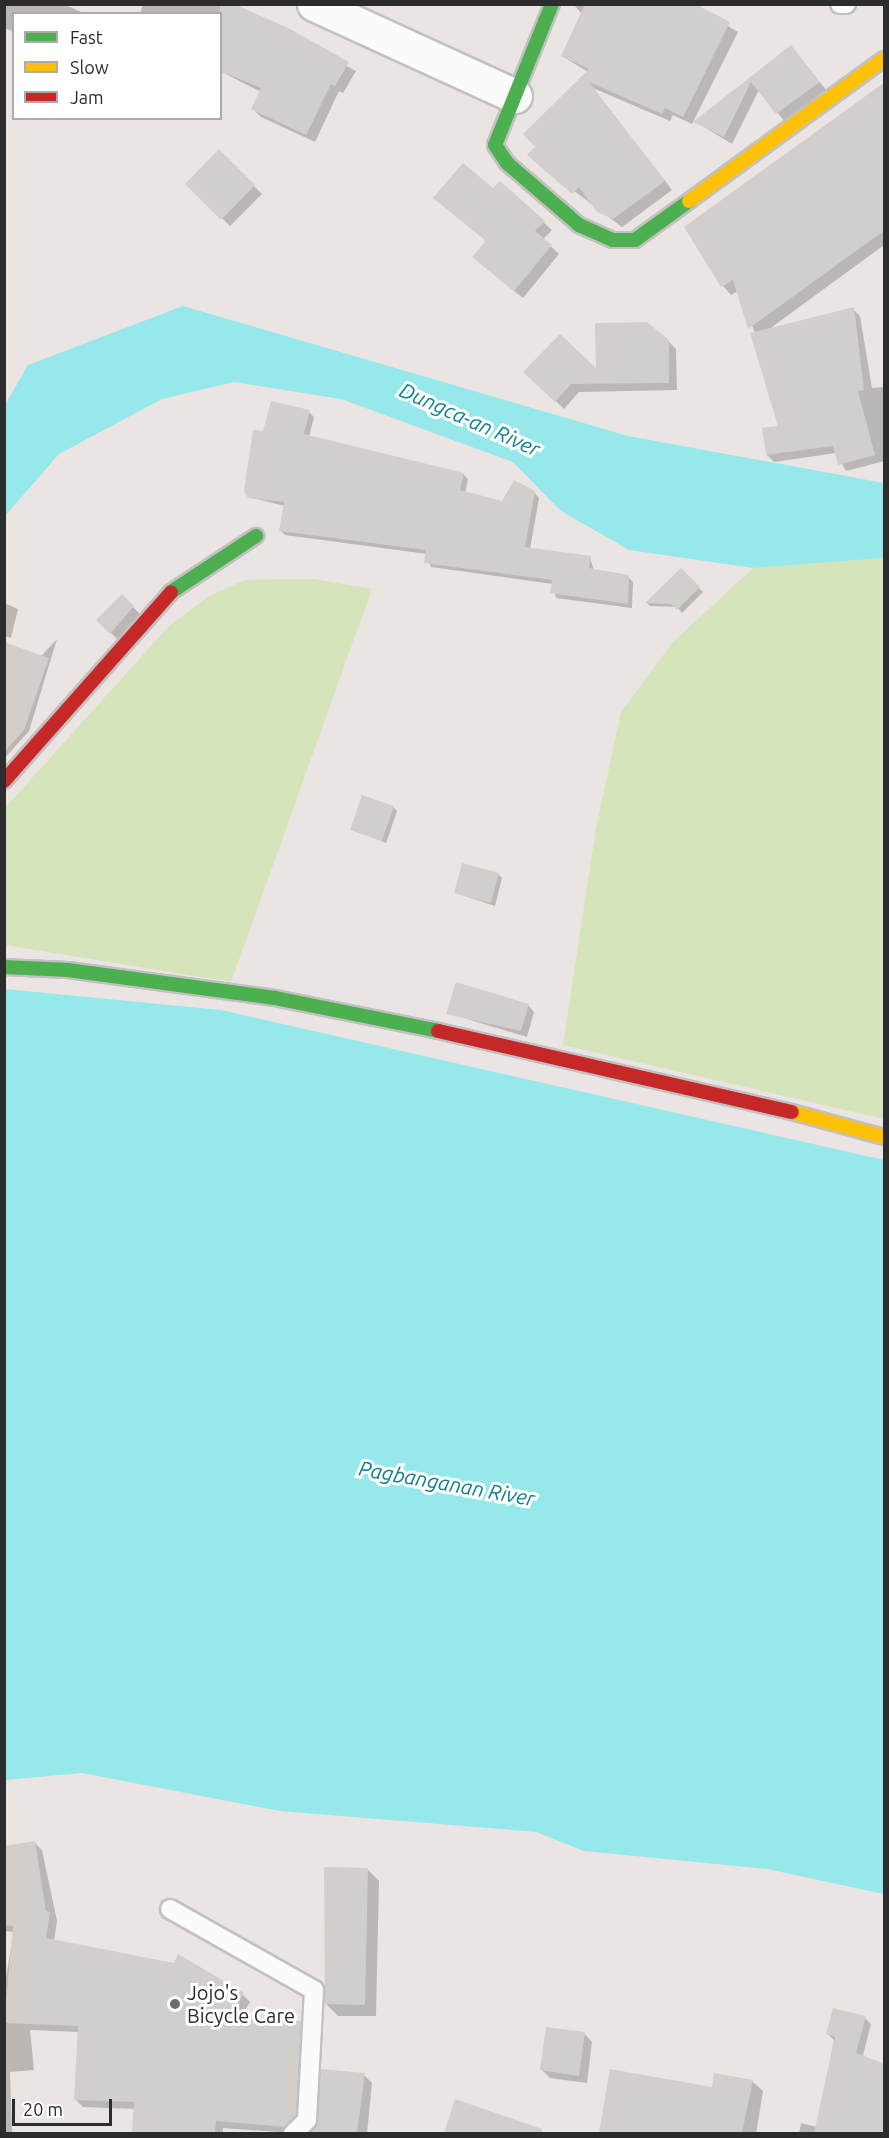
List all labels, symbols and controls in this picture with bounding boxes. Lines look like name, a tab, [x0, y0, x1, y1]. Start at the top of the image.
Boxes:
legend	[12, 12, 222, 120]
text: Fast	[70, 27, 103, 47]
text: Slow	[70, 57, 109, 77]
text: Jam	[70, 87, 104, 107]
water label: Dungca-an River	[396, 377, 544, 461]
water label: Pagbanganan River	[357, 1455, 537, 1511]
place label: Jojo's Bicycle Care	[187, 1980, 295, 2027]
marker: Jojo's Bicycle Care	[168, 1997, 182, 2011]
scale bar	[15, 2087, 116, 2125]
text: 20 m	[23, 2099, 63, 2119]

